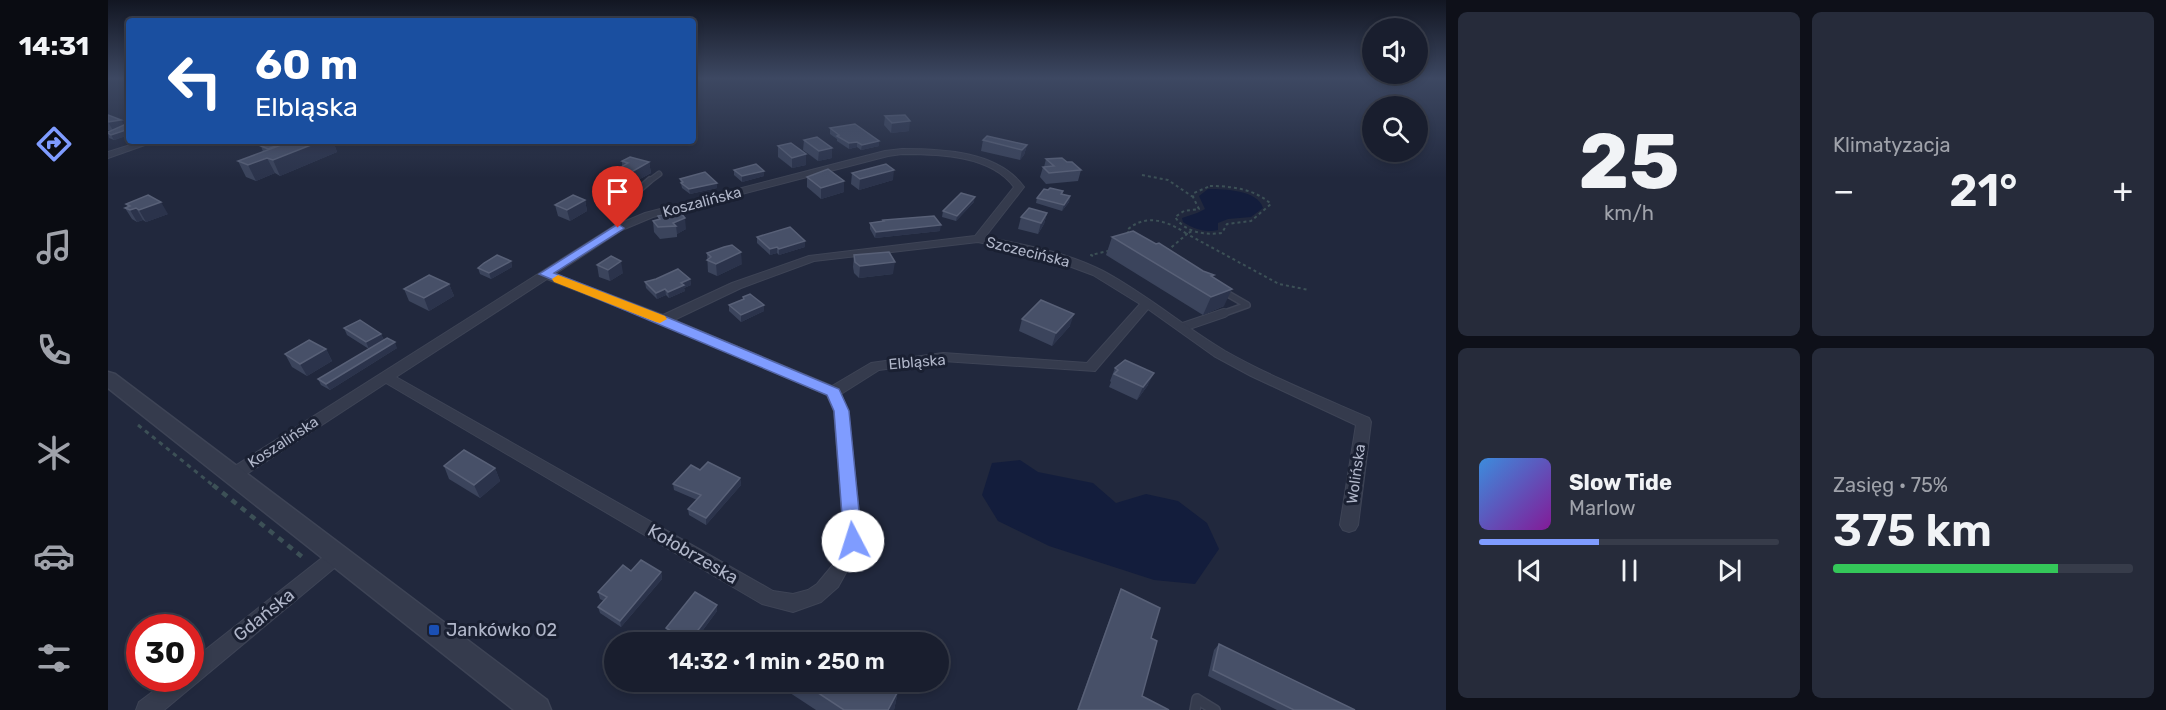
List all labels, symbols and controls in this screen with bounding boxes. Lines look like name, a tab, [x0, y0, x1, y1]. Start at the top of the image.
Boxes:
map controls	[1362, 18, 1428, 162]
button: sound	[1362, 18, 1428, 84]
text: 14:31	[19, 30, 89, 62]
text: 60 m	[255, 40, 358, 90]
icon: left	[156, 42, 234, 120]
text: Elbląska	[255, 91, 358, 123]
button: search	[1362, 96, 1428, 162]
text: 25	[1578, 115, 1680, 208]
icon: directions	[33, 123, 75, 165]
text: Klimatyzacja	[1833, 133, 1951, 157]
text: 21°	[1949, 164, 2018, 217]
pin	[592, 166, 643, 228]
text: −	[1833, 171, 1854, 210]
text: +	[2112, 171, 2133, 210]
icon: arrive	[601, 175, 634, 208]
street label: Koszalińska	[661, 183, 743, 221]
text: km/h	[1604, 201, 1654, 225]
icon: music	[33, 226, 75, 268]
street label: Szczecińska	[984, 233, 1072, 271]
icon: phone	[33, 329, 75, 371]
street label: Elbląska	[888, 351, 946, 373]
street label: Koszalińska	[244, 412, 322, 472]
icon: climate	[33, 432, 75, 474]
street label: Wolińska	[1343, 443, 1369, 505]
text: Slow Tide	[1569, 469, 1672, 496]
text: Zasięg · 75%	[1833, 473, 1948, 497]
text: Marlow	[1569, 496, 1636, 520]
text: 375 km	[1833, 504, 1992, 557]
position arrow	[821, 509, 885, 573]
street label: Kołobrzeska	[644, 519, 742, 589]
icon: car	[33, 535, 75, 577]
icon: previous	[1513, 554, 1546, 587]
icon: pause	[1613, 554, 1646, 587]
icon: next	[1713, 554, 1746, 587]
street label: Gdańska	[229, 584, 299, 646]
speed limit sign: 30	[126, 614, 204, 692]
place label: Jankówko 02	[446, 619, 557, 641]
marker: Jankówko 02	[427, 623, 441, 637]
icon: filters	[33, 637, 75, 679]
text: 14:32 · 1 min · 250 m	[668, 648, 885, 675]

